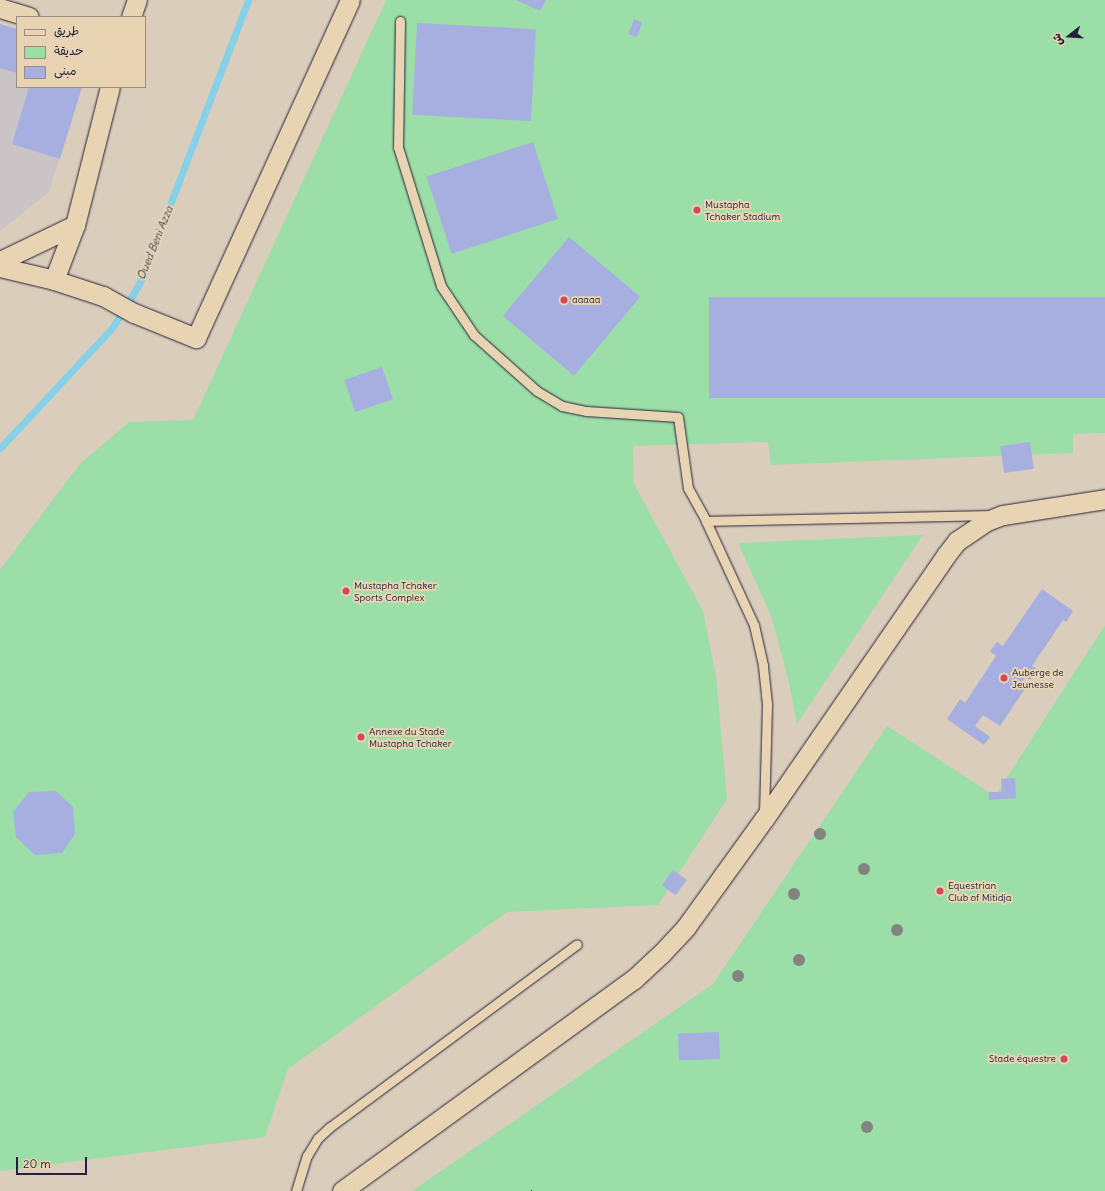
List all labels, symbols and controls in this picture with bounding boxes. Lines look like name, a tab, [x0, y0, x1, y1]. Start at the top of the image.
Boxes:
legend	[16, 16, 146, 88]
north arrow	[1049, 16, 1089, 56]
text: طريق	[54, 23, 79, 38]
text: ش	[1049, 32, 1066, 47]
text: حديقة	[54, 43, 83, 58]
text: مبنى	[54, 63, 77, 78]
place label: Mustapha Tchaker Stadium	[705, 198, 780, 222]
water label: Oued Beni Azza	[134, 204, 176, 282]
marker: Mustapha Tchaker Stadium	[692, 205, 702, 215]
place label: aaaaa	[572, 294, 600, 306]
marker: aaaaa	[559, 295, 569, 305]
place label: Mustapha Tchaker Sports Complex	[354, 579, 437, 602]
marker: Mustapha Tchaker Sports Complex	[341, 586, 351, 596]
place label: Auberge de Jeunesse	[1012, 666, 1064, 690]
marker: Auberge de Jeunesse	[999, 673, 1009, 683]
place label: Annexe du Stade Mustapha Tchaker	[369, 725, 452, 748]
marker: Annexe du Stade Mustapha Tchaker	[356, 732, 366, 742]
place label: Equestrian Club of Mitidja	[948, 879, 1012, 902]
marker: Equestrian Club of Mitidja	[935, 886, 945, 896]
place label: Stade équestre	[989, 1053, 1056, 1065]
marker: Stade équestre	[1059, 1054, 1069, 1064]
scale bar	[18, 1149, 89, 1175]
text: 20 m	[23, 1156, 51, 1171]

